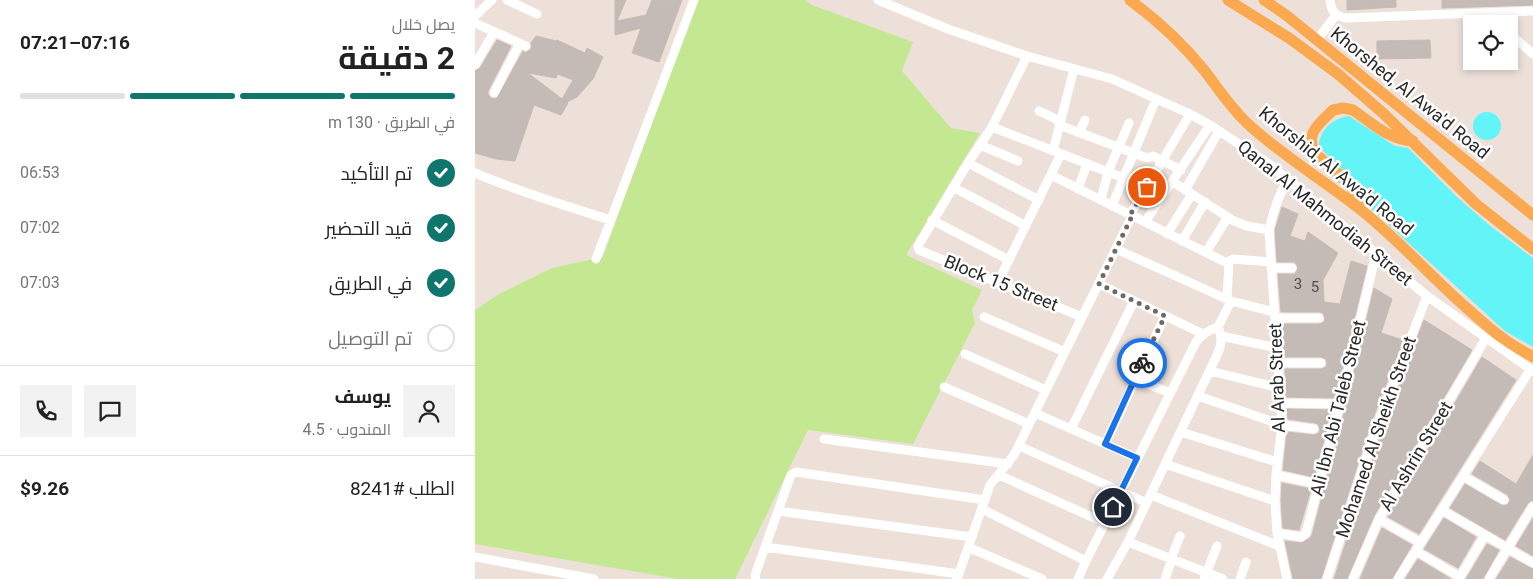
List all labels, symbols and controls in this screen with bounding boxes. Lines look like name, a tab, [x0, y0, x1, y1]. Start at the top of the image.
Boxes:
text: يصل خلال	[392, 15, 455, 34]
map controls	[1463, 15, 1518, 70]
button: locate	[1463, 15, 1518, 70]
street label: Khorshed, Al Awa'd Road	[1327, 22, 1494, 163]
text: 07:16–07:21	[20, 31, 130, 54]
text: 2 دقيقة	[338, 39, 455, 77]
street label: Khorshid, Al Awa'd Road	[1255, 102, 1418, 239]
text: في الطريق · 130 m	[328, 113, 455, 132]
street label: Qanal Al Mahmodiah Street	[1234, 136, 1417, 290]
icon: check	[427, 159, 455, 187]
text: تم التأكيد	[341, 162, 412, 185]
text: 06:53	[20, 163, 60, 182]
pin	[1126, 166, 1168, 208]
icon: bag	[1133, 173, 1161, 201]
icon: check	[427, 214, 455, 242]
text: قيد التحضير	[325, 217, 412, 240]
text: 07:02	[20, 218, 60, 237]
street label: Block 15 Street	[941, 250, 1061, 315]
icon: check	[427, 269, 455, 297]
text: في الطريق	[329, 272, 412, 295]
text: 07:03	[20, 273, 60, 292]
house number: 3	[1294, 275, 1302, 293]
house number: 5	[1311, 278, 1319, 296]
street label: Ali Ibn Abi Taleb Street	[1306, 318, 1370, 498]
street label: Al Arab Street	[1264, 323, 1289, 433]
text: تم التوصيل	[328, 327, 412, 350]
street label: Mohamed Al Sheikh Street	[1331, 333, 1420, 540]
courier	[1117, 338, 1167, 388]
icon: bike	[1128, 349, 1156, 377]
button: phone	[20, 385, 72, 437]
button: chat	[84, 385, 136, 437]
text: يوسف	[335, 385, 391, 408]
button: person	[403, 385, 455, 437]
street label: Al Ashrin Street	[1375, 397, 1457, 514]
text: المندوب · 4.5	[303, 420, 391, 439]
text: $9.26	[20, 477, 69, 500]
text: الطلب #8241	[350, 477, 455, 500]
pin	[1092, 486, 1134, 528]
icon: home	[1099, 493, 1127, 521]

